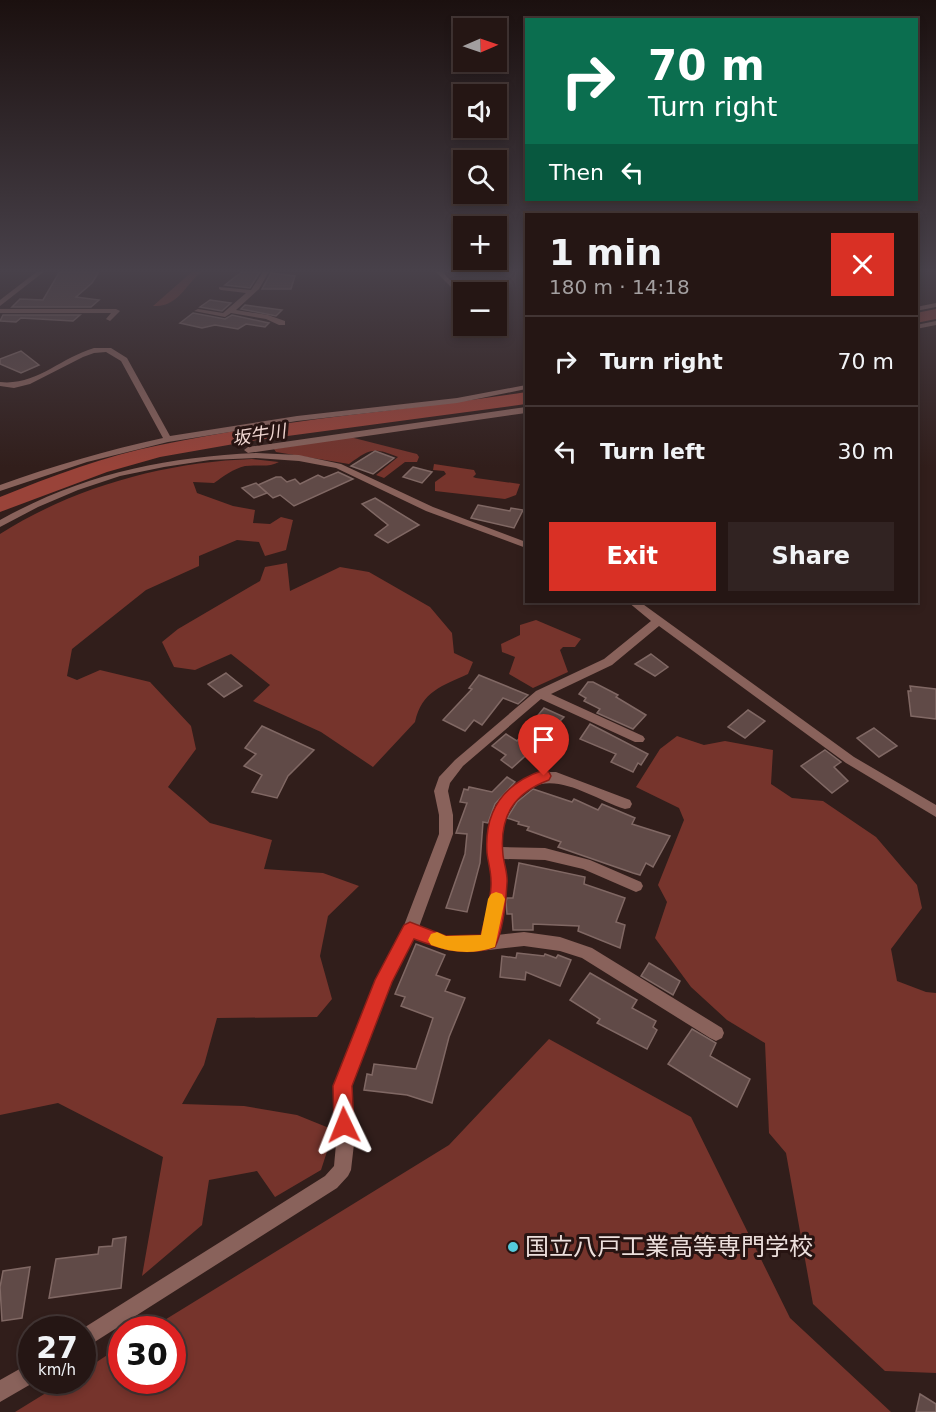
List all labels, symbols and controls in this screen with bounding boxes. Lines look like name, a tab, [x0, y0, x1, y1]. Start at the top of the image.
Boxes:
north arrow	[453, 18, 507, 72]
map controls	[453, 18, 507, 336]
text: 70 m	[648, 41, 765, 90]
icon: right	[549, 42, 627, 120]
button: sound	[453, 84, 507, 138]
text: Turn right	[648, 91, 777, 122]
button: search	[453, 150, 507, 204]
icon: left	[616, 156, 649, 189]
text: Then	[549, 160, 604, 185]
button: +	[453, 216, 507, 270]
text: 1 min	[549, 232, 662, 273]
button: close	[831, 233, 894, 296]
text: 180 m · 14:18	[549, 275, 690, 299]
button: −	[453, 282, 507, 336]
icon: right	[549, 345, 582, 378]
text: Turn right	[600, 349, 723, 374]
text: 70 m	[838, 349, 894, 374]
water label: 坂牛川	[231, 420, 289, 449]
icon: left	[549, 435, 582, 468]
text: Turn left	[600, 439, 705, 464]
text: 30 m	[838, 439, 894, 464]
button: Exit	[549, 522, 716, 591]
button: Share	[728, 522, 894, 591]
pin	[518, 714, 569, 776]
icon: arrive	[527, 723, 560, 756]
position arrow	[312, 1093, 376, 1157]
place label: 国立八戸工業高等専門学校	[525, 1233, 813, 1261]
marker: 国立八戸工業高等専門学校	[506, 1240, 520, 1254]
speed limit sign: 30	[108, 1316, 186, 1394]
text: 27	[36, 1330, 78, 1365]
text: km/h	[38, 1361, 76, 1379]

